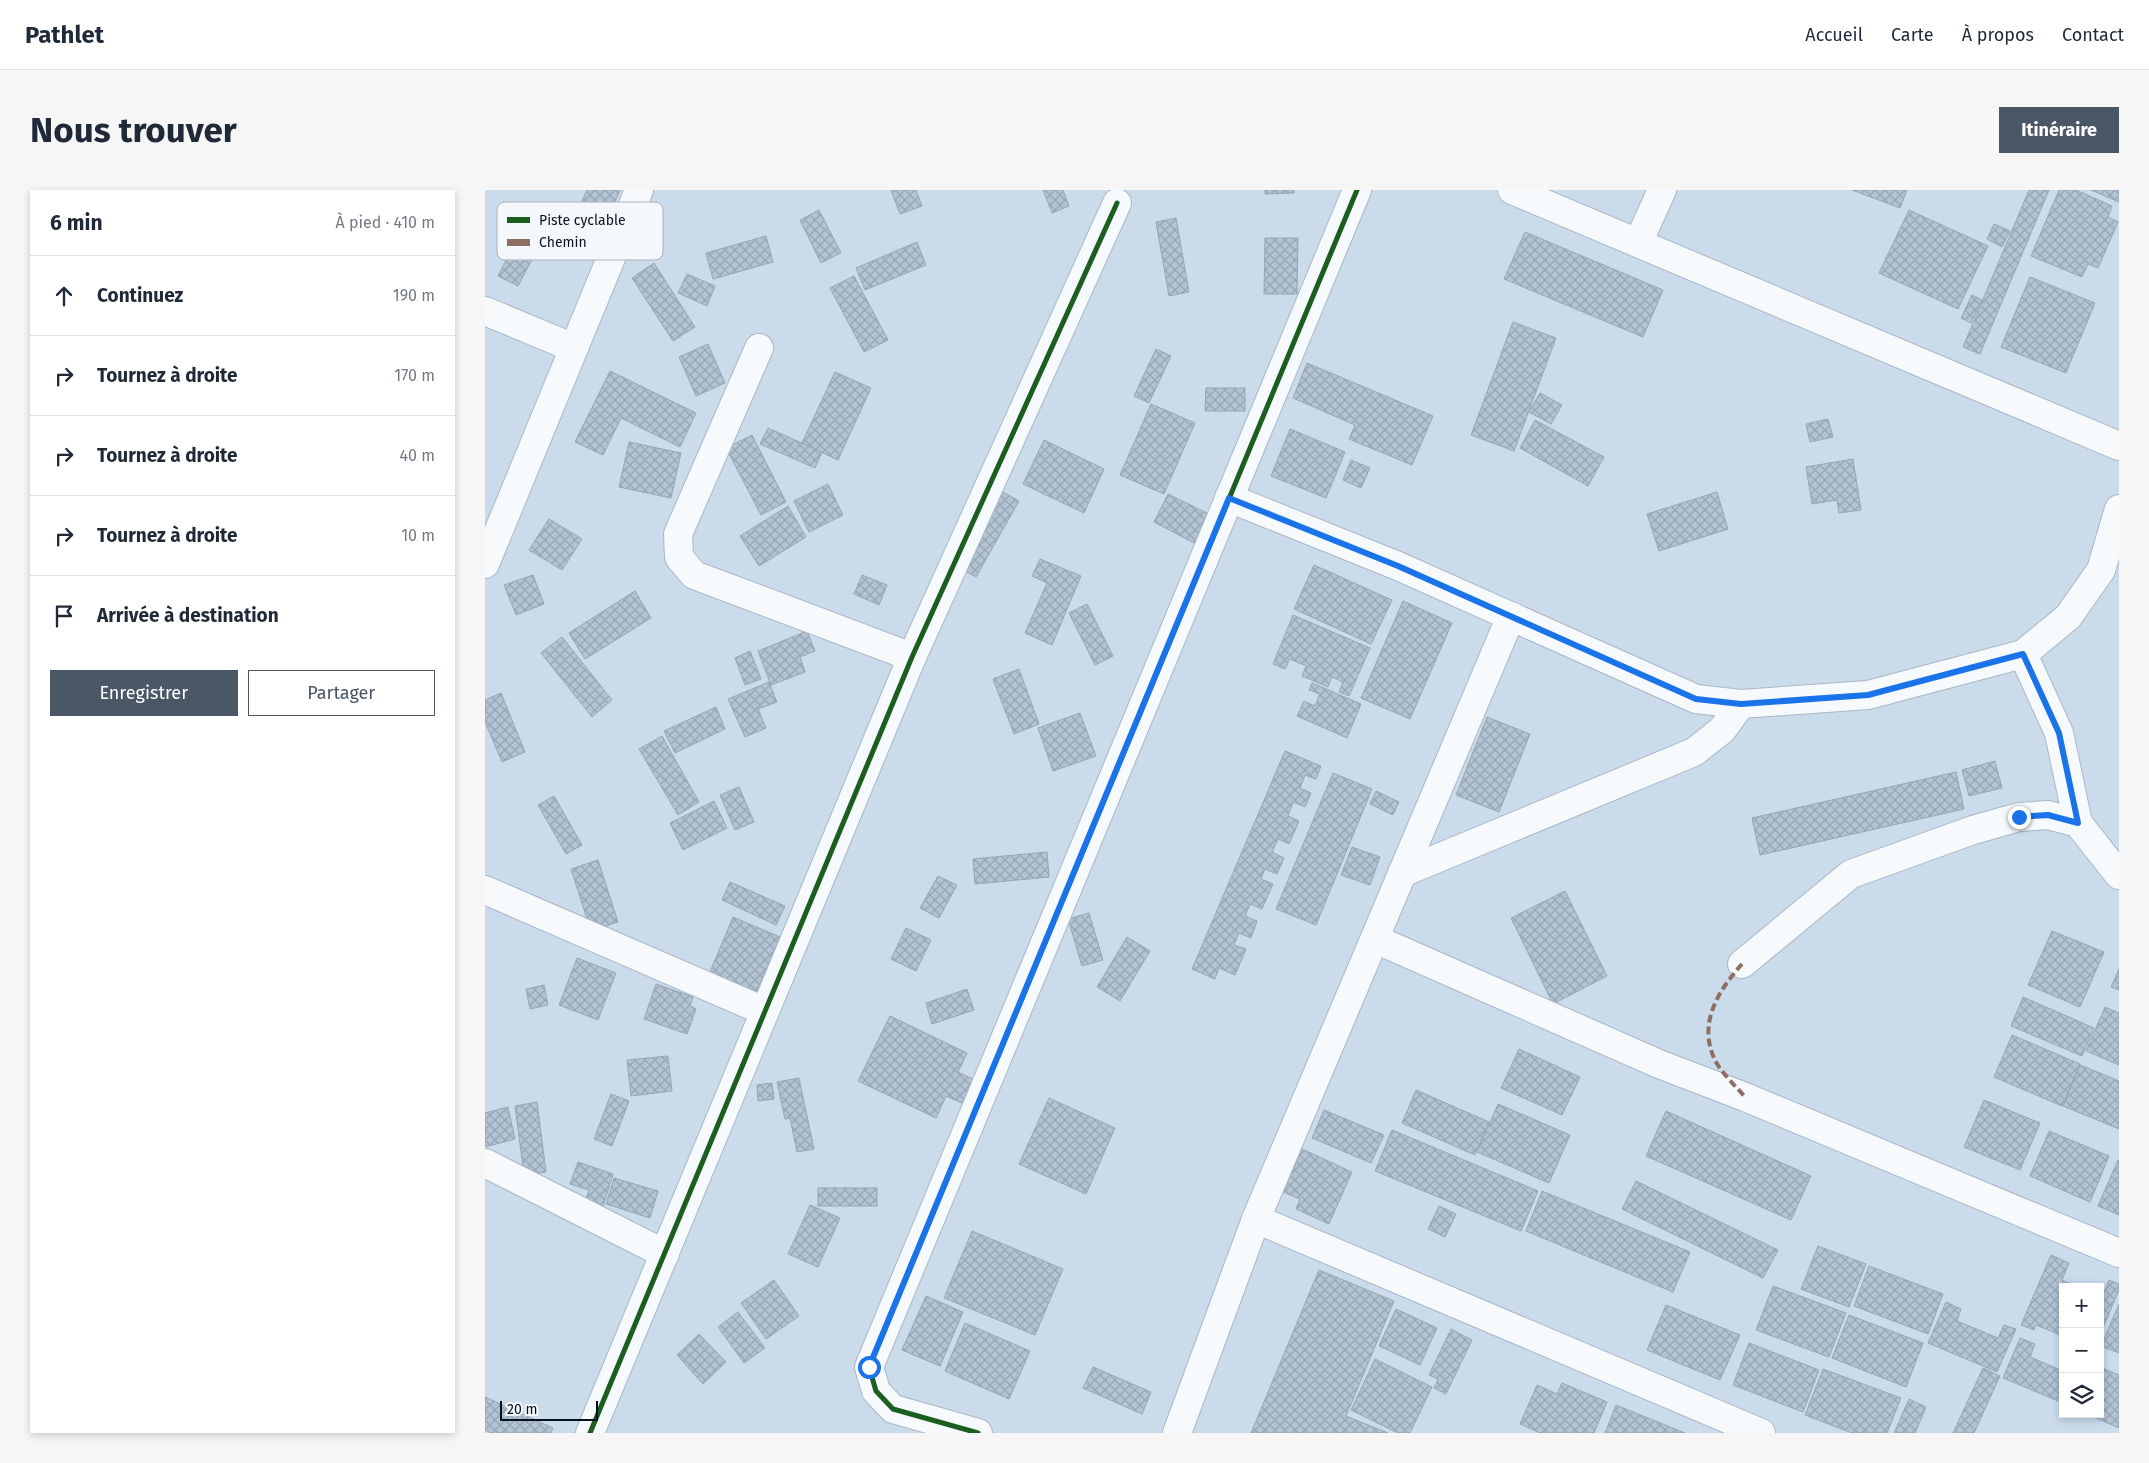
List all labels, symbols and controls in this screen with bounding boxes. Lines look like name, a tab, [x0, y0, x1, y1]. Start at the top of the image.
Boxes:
text: Pathlet	[25, 21, 104, 49]
text: Accueil	[1805, 24, 1863, 46]
text: Carte	[1891, 24, 1934, 46]
text: À propos	[1962, 24, 2034, 46]
text: Contact	[2062, 24, 2124, 46]
button: Itinéraire	[1999, 107, 2119, 153]
text: Nous trouver	[30, 109, 237, 151]
legend	[497, 202, 663, 260]
text: 6 min	[50, 210, 103, 236]
text: Piste cyclable	[539, 212, 626, 229]
text: À pied · 410 m	[336, 213, 435, 232]
text: Chemin	[539, 234, 587, 251]
icon: ahead	[50, 282, 78, 310]
text: Continuez	[97, 284, 183, 307]
text: 190 m	[393, 286, 435, 305]
icon: right	[50, 362, 78, 390]
text: Tournez à droite	[97, 364, 238, 387]
text: 170 m	[394, 366, 435, 385]
icon: right	[50, 442, 78, 470]
text: Tournez à droite	[97, 444, 238, 467]
text: 40 m	[400, 446, 435, 465]
icon: right	[50, 522, 78, 550]
text: Tournez à droite	[97, 524, 238, 547]
text: 10 m	[401, 526, 435, 545]
icon: arrive	[50, 602, 78, 630]
text: Arrivée à destination	[97, 604, 279, 627]
button: Enregistrer	[50, 670, 238, 716]
button: Partager	[248, 670, 435, 716]
route end	[2008, 806, 2031, 829]
map controls	[2059, 1283, 2104, 1418]
button: +	[2059, 1283, 2104, 1328]
button: −	[2059, 1328, 2104, 1373]
route start	[858, 1356, 881, 1379]
button: layers	[2059, 1373, 2104, 1418]
scale bar	[500, 1398, 597, 1421]
text: 20 m	[507, 1401, 537, 1418]

